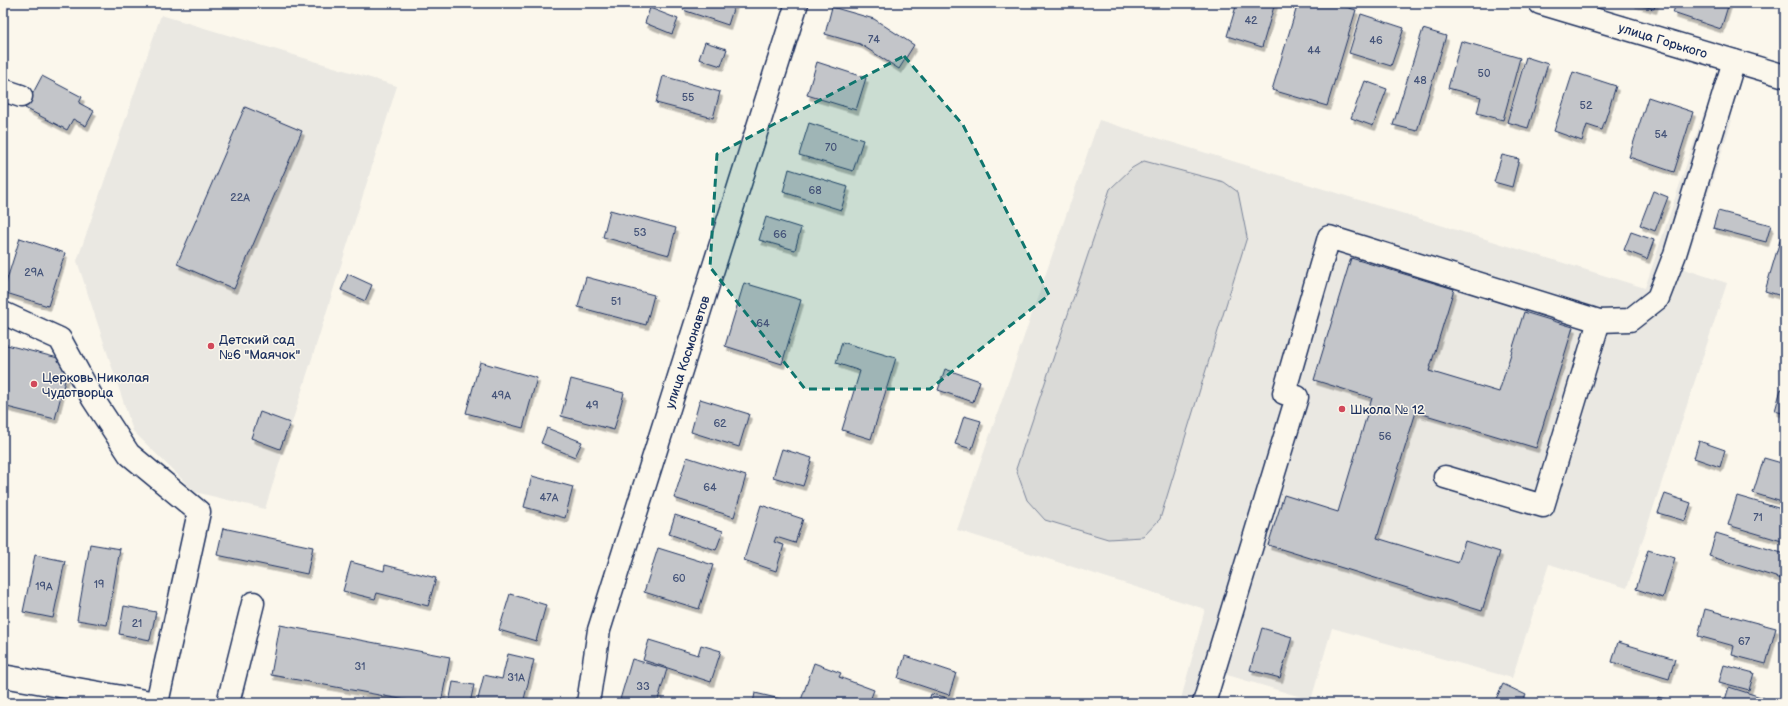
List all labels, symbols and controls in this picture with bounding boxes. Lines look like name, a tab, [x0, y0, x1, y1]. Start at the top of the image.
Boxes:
house number: 42	[1244, 14, 1258, 27]
street label: улица Горького	[1616, 20, 1709, 62]
house number: 74	[868, 33, 880, 46]
house number: 46	[1369, 34, 1383, 47]
house number: 44	[1307, 44, 1321, 57]
house number: 50	[1478, 67, 1491, 80]
house number: 48	[1413, 74, 1427, 87]
house number: 55	[682, 91, 694, 104]
house number: 52	[1580, 99, 1593, 112]
house number: 54	[1654, 128, 1668, 141]
house number: 70	[825, 141, 837, 154]
house number: 68	[808, 184, 822, 197]
house number: 22А	[230, 191, 250, 204]
house number: 53	[633, 226, 647, 239]
house number: 66	[773, 228, 787, 241]
house number: 29А	[24, 266, 44, 279]
street label: улица Космонавтов	[662, 294, 714, 411]
house number: 51	[611, 295, 621, 308]
house number: 64	[756, 317, 770, 330]
place label: Детский сад №6 "Маячок"	[219, 332, 300, 363]
marker: Детский сад №6 "Маячок"	[206, 341, 216, 351]
place label: Церковь Николая Чудотворца	[42, 370, 149, 401]
marker: Церковь Николая Чудотворца	[29, 379, 39, 389]
house number: 49А	[491, 389, 511, 402]
house number: 49	[585, 399, 599, 412]
place label: Школа № 12	[1350, 402, 1425, 418]
marker: Школа № 12	[1337, 404, 1347, 414]
house number: 62	[713, 417, 727, 430]
house number: 56	[1378, 430, 1392, 443]
house number: 64	[703, 481, 717, 494]
house number: 47А	[540, 491, 559, 504]
house number: 71	[1753, 511, 1763, 524]
house number: 60	[672, 572, 686, 585]
house number: 19	[94, 578, 104, 591]
house number: 19А	[35, 580, 53, 593]
house number: 21	[132, 617, 142, 630]
house number: 67	[1738, 635, 1751, 648]
house number: 31	[354, 660, 366, 673]
house number: 31А	[507, 671, 525, 684]
house number: 33	[636, 680, 650, 693]

